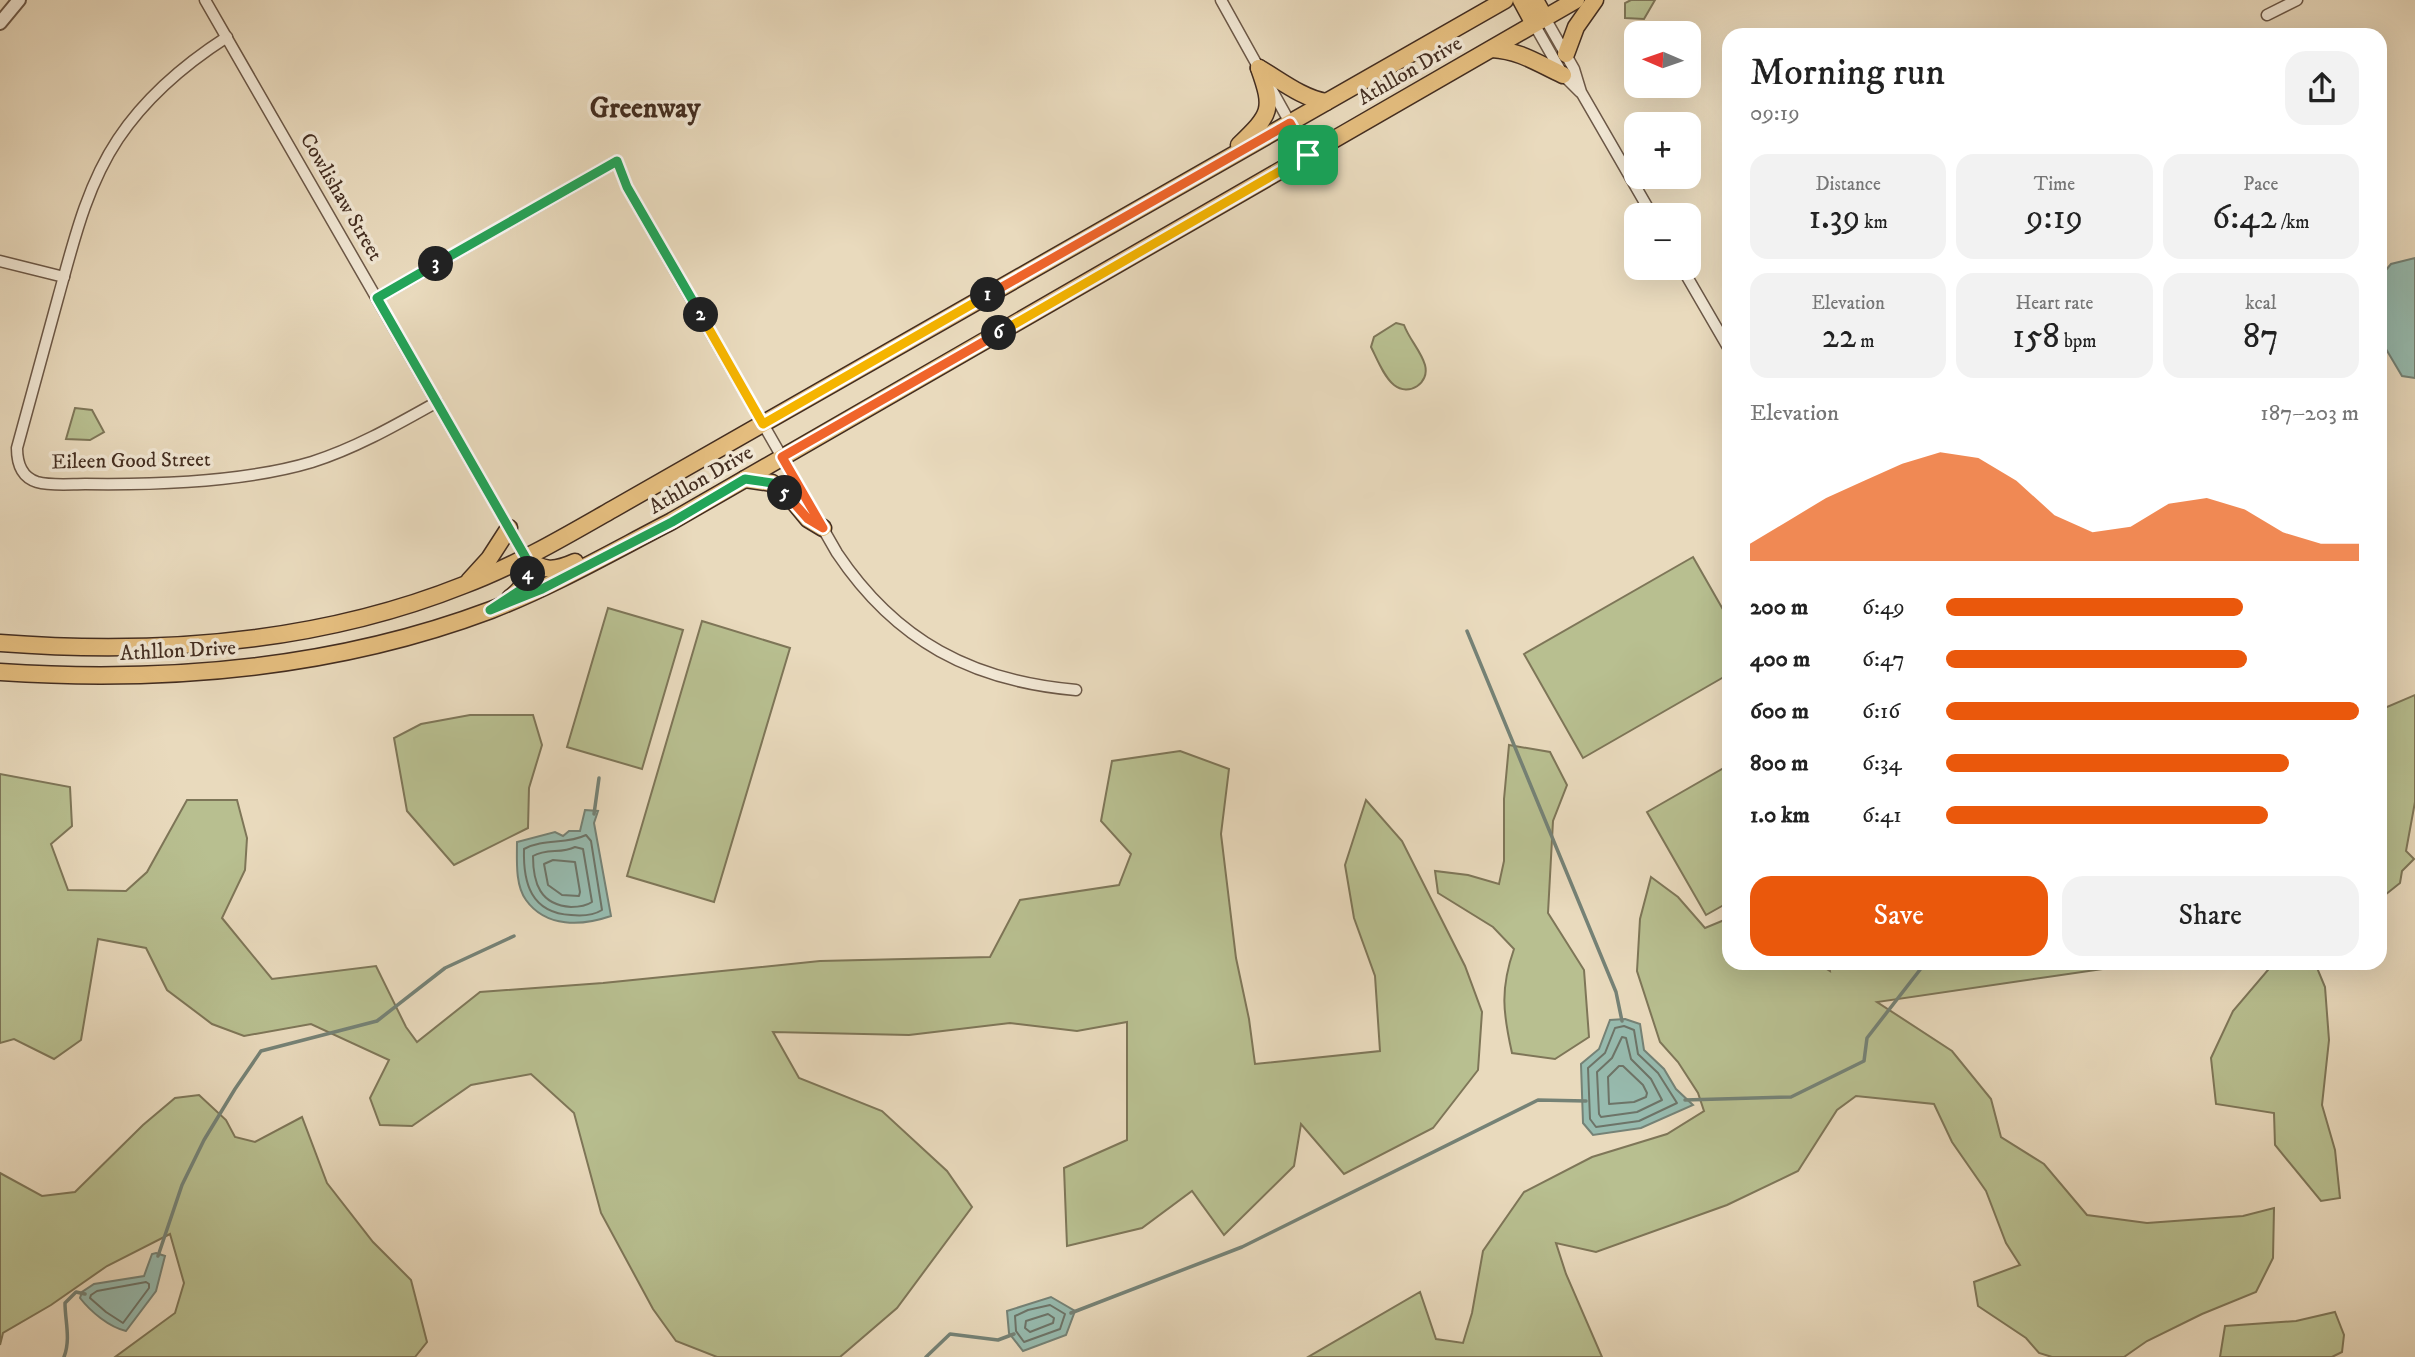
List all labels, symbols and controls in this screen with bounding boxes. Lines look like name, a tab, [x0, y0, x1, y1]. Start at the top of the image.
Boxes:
north arrow	[1624, 21, 1701, 98]
map controls	[1624, 21, 1701, 280]
street label: Athllon Drive	[1353, 31, 1467, 111]
text: Morning run	[1750, 49, 1945, 97]
button: share	[2285, 51, 2359, 125]
district label: Greenway	[590, 91, 701, 126]
text: 09:19	[1750, 99, 1800, 128]
button: +	[1624, 112, 1701, 189]
pin	[1278, 125, 1338, 185]
street label: Cowlishaw Street	[294, 128, 388, 266]
icon: arrive	[1289, 136, 1327, 174]
text: Distance	[1815, 173, 1881, 196]
text: Time	[2034, 173, 2075, 196]
text: Pace	[2243, 173, 2278, 196]
text: 1.39	[1808, 196, 1860, 240]
text: 9:19	[2026, 196, 2083, 240]
text: 6:42	[2212, 196, 2277, 240]
button: −	[1624, 203, 1701, 280]
text: km	[1860, 211, 1888, 234]
text: /km	[2277, 211, 2310, 234]
pin: 3	[418, 246, 453, 282]
text: 3	[432, 252, 439, 275]
pin: 1	[970, 278, 1006, 312]
text: 1	[984, 283, 991, 306]
text: Elevation	[1811, 292, 1885, 315]
text: Heart rate	[2016, 292, 2093, 315]
text: kcal	[2245, 292, 2276, 315]
pin: 2	[684, 298, 718, 332]
text: 2	[696, 303, 705, 326]
text: 22	[1822, 315, 1856, 359]
text: 158	[2012, 315, 2060, 359]
text: 87	[2243, 315, 2279, 359]
pin: 6	[982, 316, 1016, 350]
text: 6	[994, 321, 1003, 344]
text: m	[1856, 330, 1875, 353]
text: bpm	[2060, 330, 2097, 353]
text: Elevation	[1750, 399, 1839, 428]
text: 187–203 m	[2260, 399, 2359, 428]
street label: Athllon Drive	[644, 440, 758, 520]
street label: Eileen Good Street	[51, 447, 211, 475]
pin: 5	[768, 476, 802, 510]
text: 5	[780, 481, 789, 504]
pin: 4	[510, 556, 546, 592]
text: 4	[522, 562, 533, 585]
text: 200 m	[1750, 593, 1808, 622]
text: 6:49	[1862, 593, 1905, 622]
street label: Athllon Drive	[119, 635, 237, 667]
text: 400 m	[1750, 645, 1810, 674]
text: 6:47	[1862, 645, 1905, 674]
text: 600 m	[1750, 697, 1809, 726]
text: 6:16	[1862, 697, 1900, 726]
text: 800 m	[1750, 749, 1808, 778]
text: 6:34	[1862, 749, 1902, 778]
text: 1.0 km	[1750, 801, 1810, 830]
text: 6:41	[1862, 801, 1902, 830]
button: Save	[1750, 876, 2048, 956]
button: Share	[2062, 876, 2359, 956]

